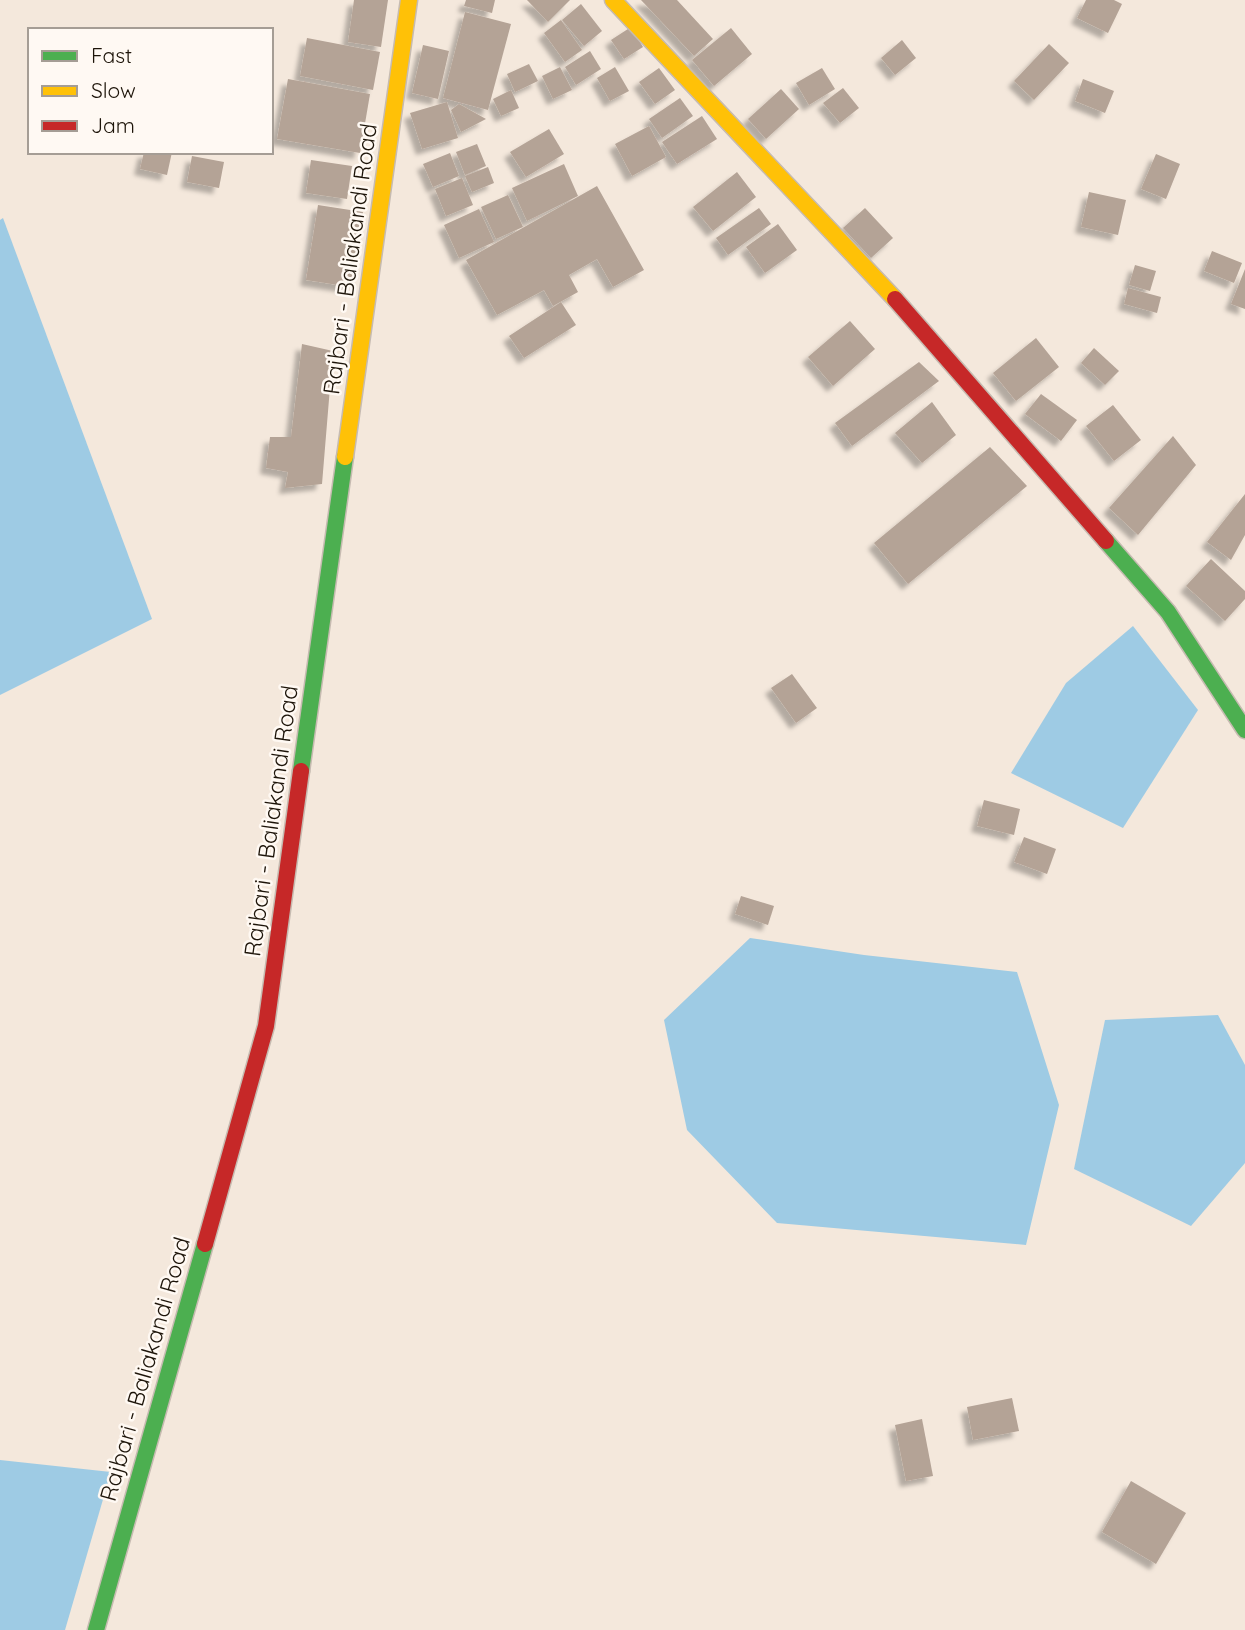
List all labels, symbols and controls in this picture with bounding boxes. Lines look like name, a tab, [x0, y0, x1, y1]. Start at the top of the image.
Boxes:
legend	[28, 28, 273, 154]
text: Fast	[91, 42, 132, 68]
text: Slow	[91, 77, 136, 103]
text: Jam	[91, 112, 135, 138]
street label: Rajbari - Baliakandi Road	[316, 121, 383, 396]
street label: Rajbari - Baliakandi Road	[237, 683, 304, 958]
street label: Rajbari - Baliakandi Road	[93, 1233, 196, 1504]

